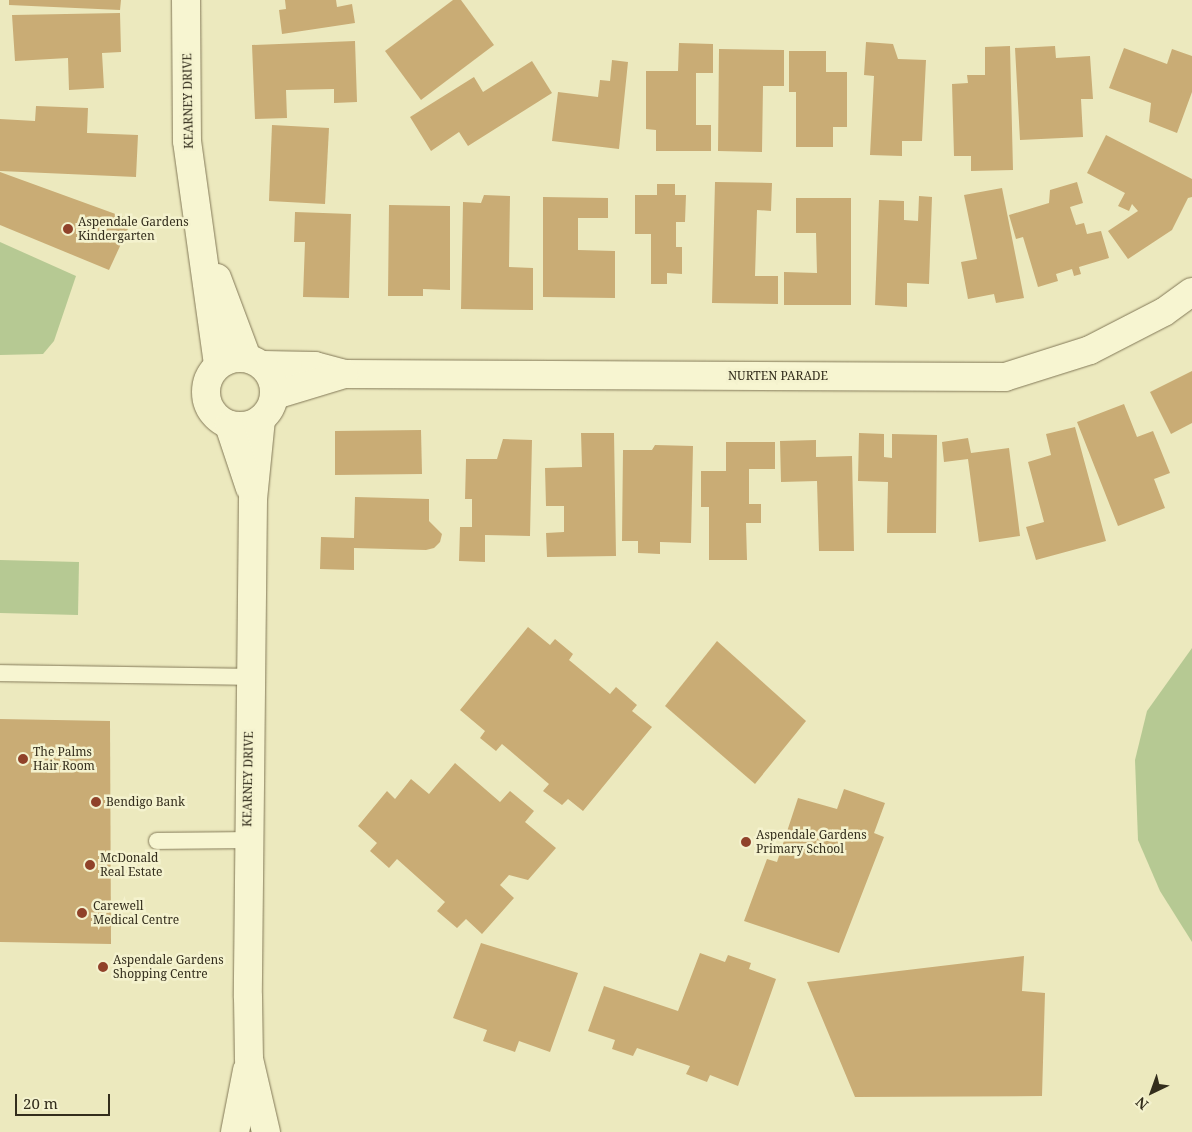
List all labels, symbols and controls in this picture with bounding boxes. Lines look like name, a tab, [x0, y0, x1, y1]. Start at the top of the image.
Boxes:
street label: KEARNEY DRIVE	[180, 53, 196, 149]
place label: Aspendale Gardens Kindergarten	[78, 215, 189, 243]
marker: Aspendale Gardens Kindergarten	[62, 223, 74, 235]
street label: NURTEN PARADE	[728, 369, 828, 383]
street label: KEARNEY DRIVE	[240, 731, 256, 827]
place label: The Palms Hair Room	[33, 745, 95, 773]
marker: The Palms Hair Room	[17, 753, 29, 765]
place label: Bendigo Bank	[106, 795, 185, 809]
marker: Bendigo Bank	[90, 796, 102, 808]
place label: Aspendale Gardens Primary School	[756, 828, 867, 856]
marker: Aspendale Gardens Primary School	[740, 836, 752, 848]
place label: McDonald Real Estate	[100, 851, 162, 879]
marker: McDonald Real Estate	[84, 859, 96, 871]
place label: Carewell Medical Centre	[93, 899, 179, 927]
marker: Carewell Medical Centre	[75, 906, 89, 920]
place label: Aspendale Gardens Shopping Centre	[113, 953, 224, 981]
marker: Aspendale Gardens Shopping Centre	[97, 961, 109, 973]
north arrow	[1127, 1067, 1177, 1117]
scale bar	[18, 1084, 112, 1116]
text: 20 m	[23, 1093, 58, 1113]
text: N	[1131, 1093, 1152, 1114]

